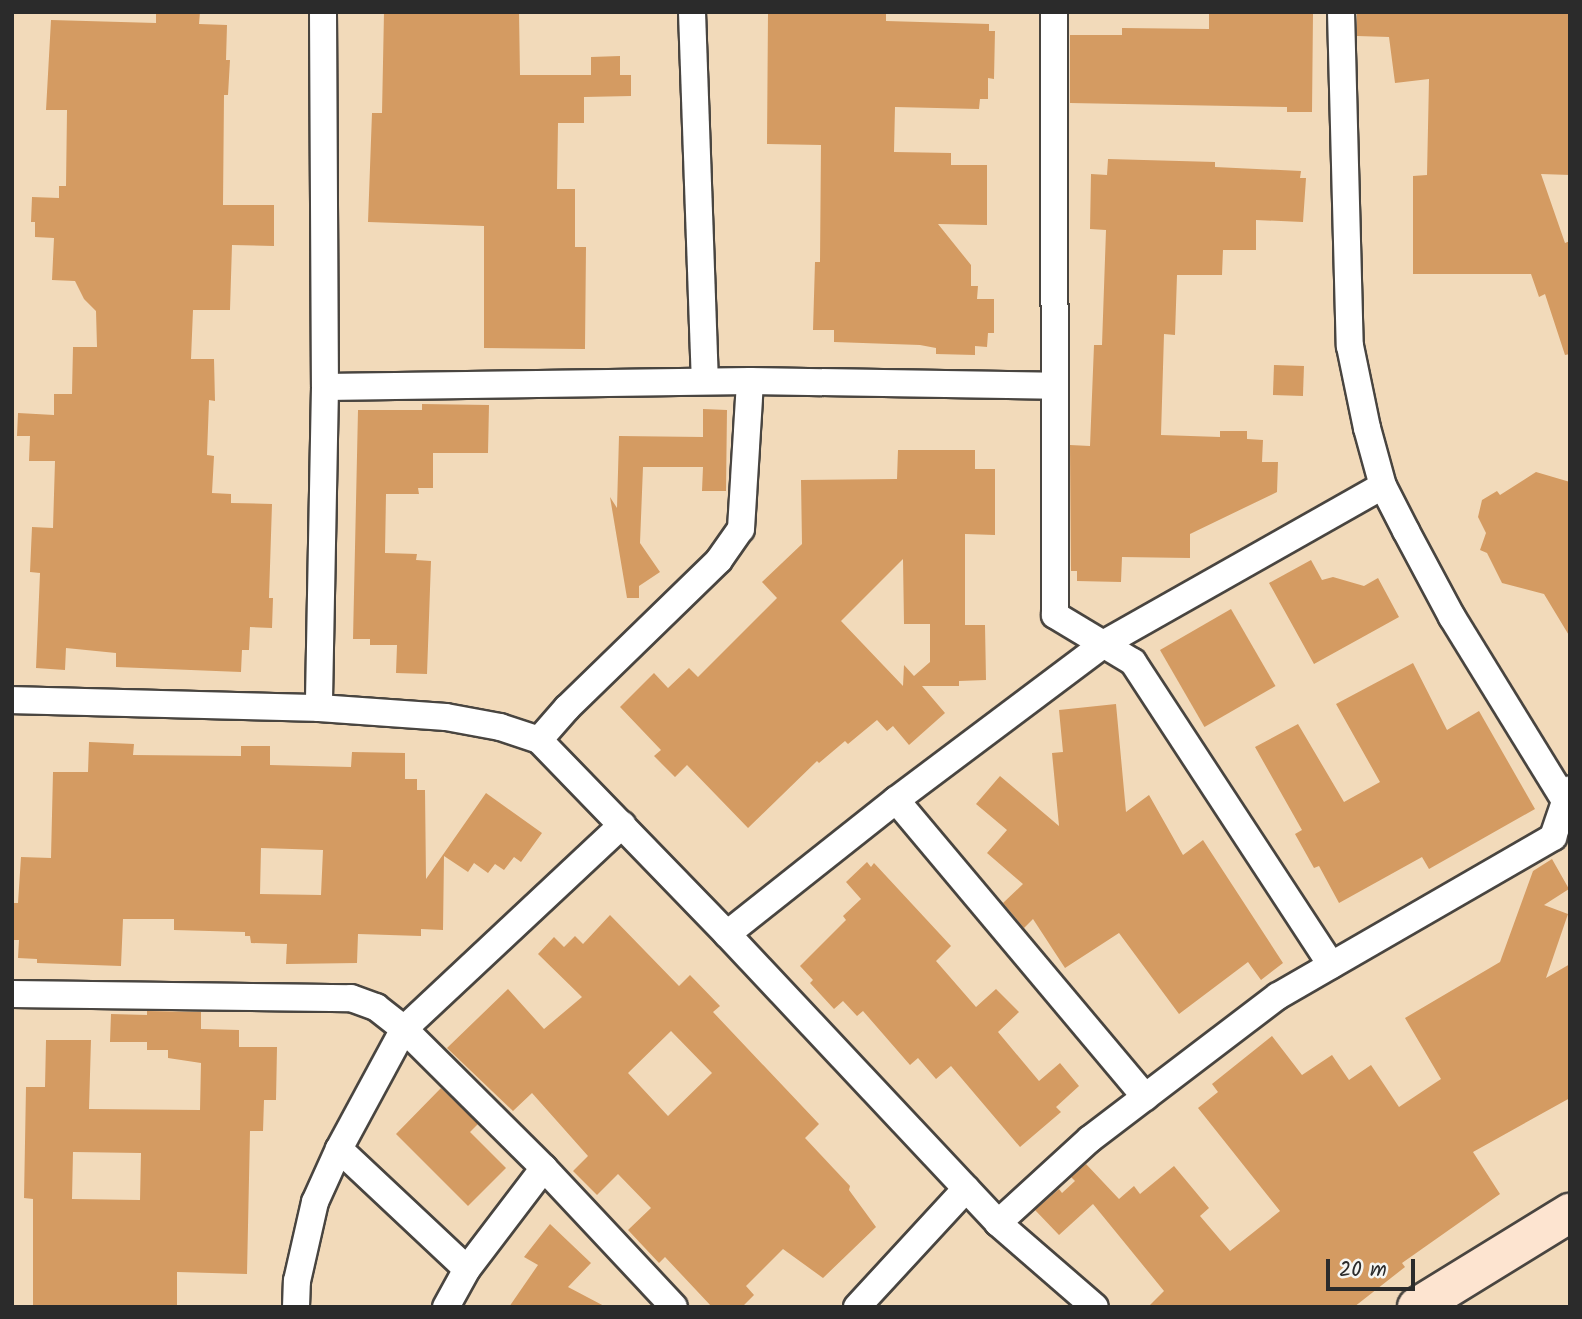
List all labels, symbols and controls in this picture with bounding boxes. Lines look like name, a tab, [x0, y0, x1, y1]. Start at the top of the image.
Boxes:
scale bar	[1330, 1246, 1419, 1290]
text: 20 m	[1339, 1254, 1387, 1287]

